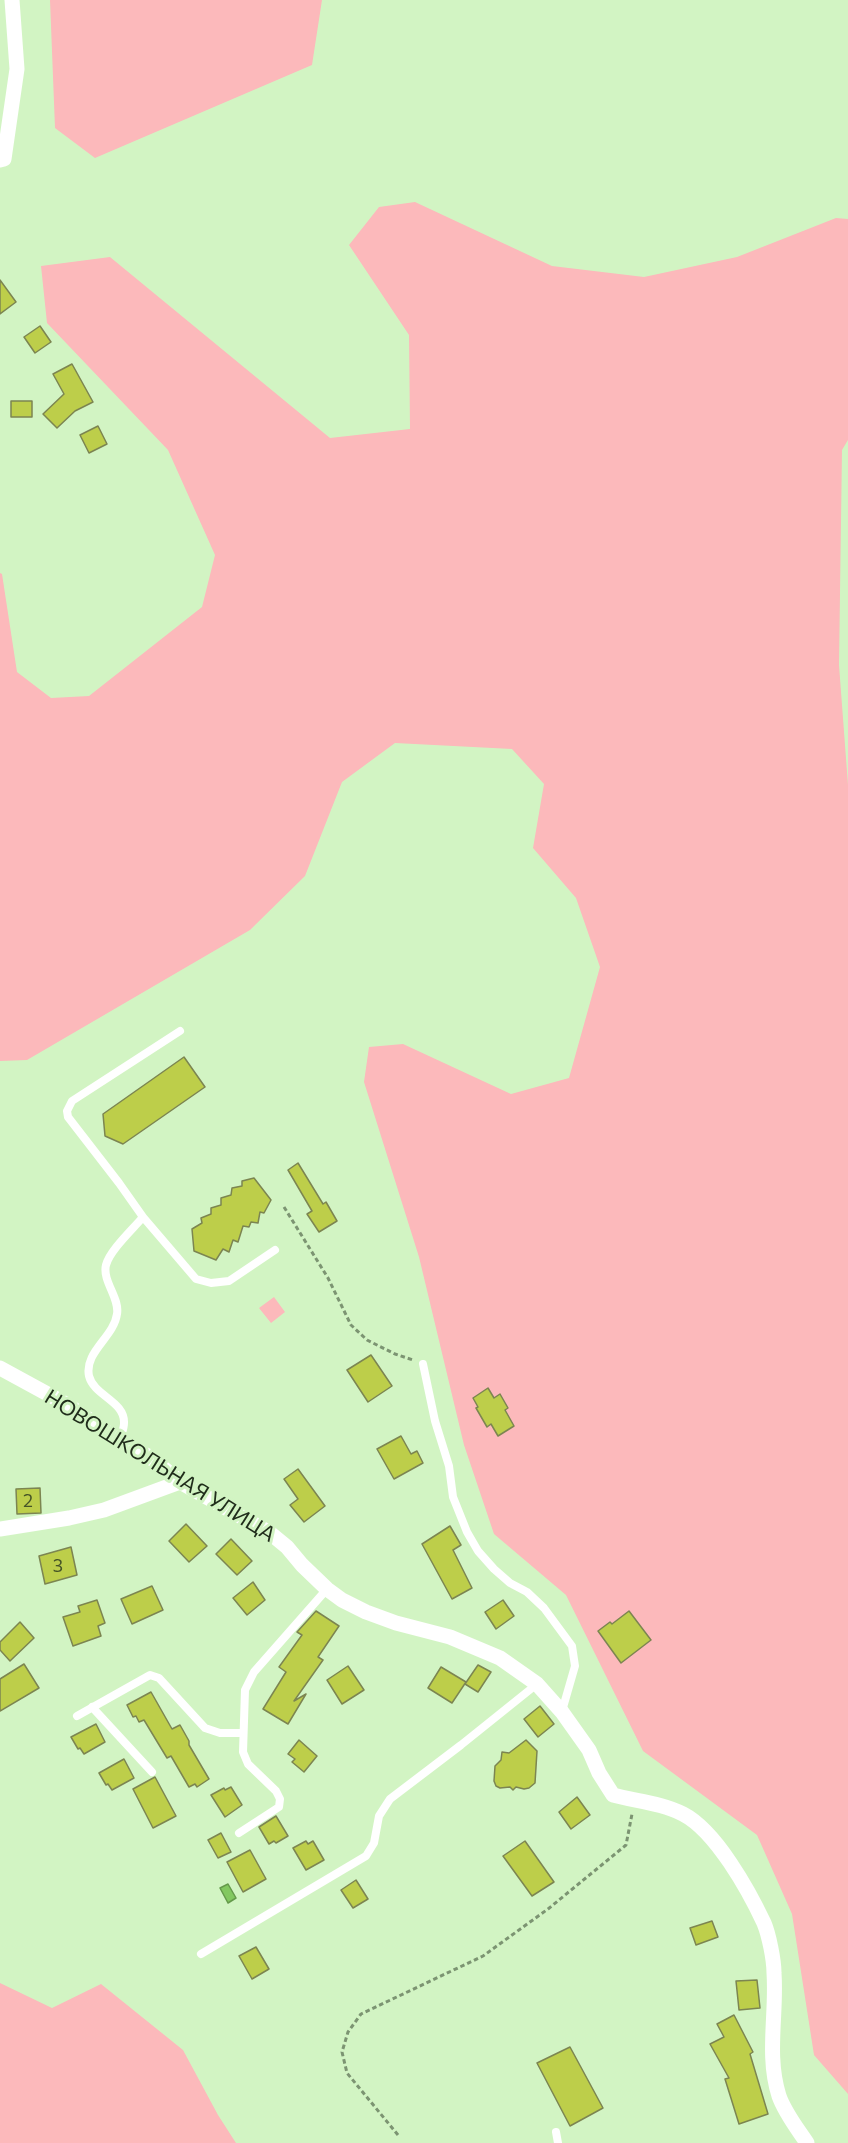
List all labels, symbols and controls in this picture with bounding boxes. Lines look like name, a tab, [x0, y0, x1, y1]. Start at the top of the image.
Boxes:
street label: НОВОШКОЛЬНАЯ УЛИЦА	[40, 1384, 280, 1548]
house number: 2	[23, 1490, 33, 1512]
house number: 3	[53, 1555, 63, 1577]

